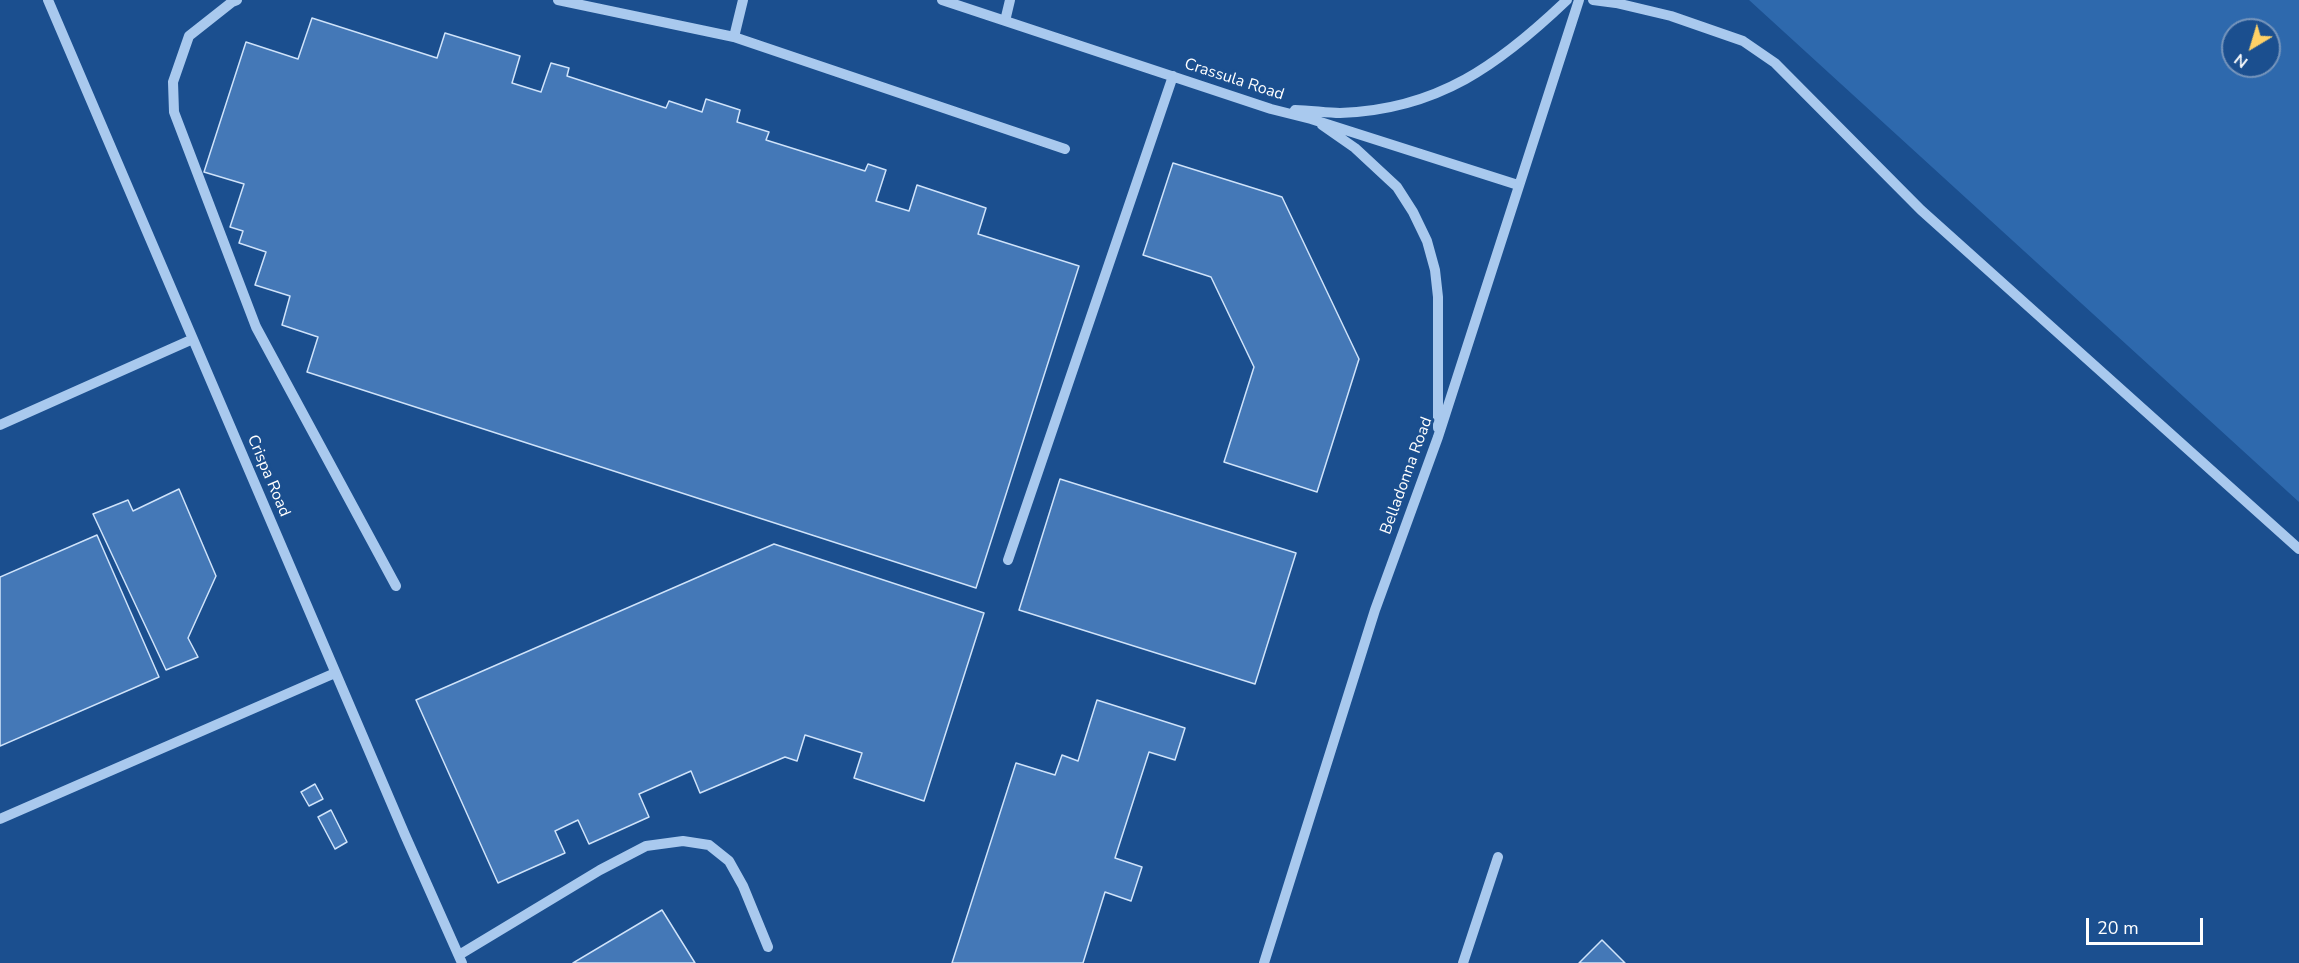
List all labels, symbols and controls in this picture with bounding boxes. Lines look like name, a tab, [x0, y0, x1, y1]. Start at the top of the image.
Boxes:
north arrow	[2221, 18, 2281, 78]
text: N	[2230, 48, 2253, 73]
street label: Crassula Road	[1182, 55, 1286, 105]
street label: Belladonna Road	[1377, 415, 1437, 537]
street label: Crispa Road	[242, 432, 294, 520]
scale bar	[2089, 906, 2206, 944]
text: 20 m	[2097, 916, 2139, 940]

